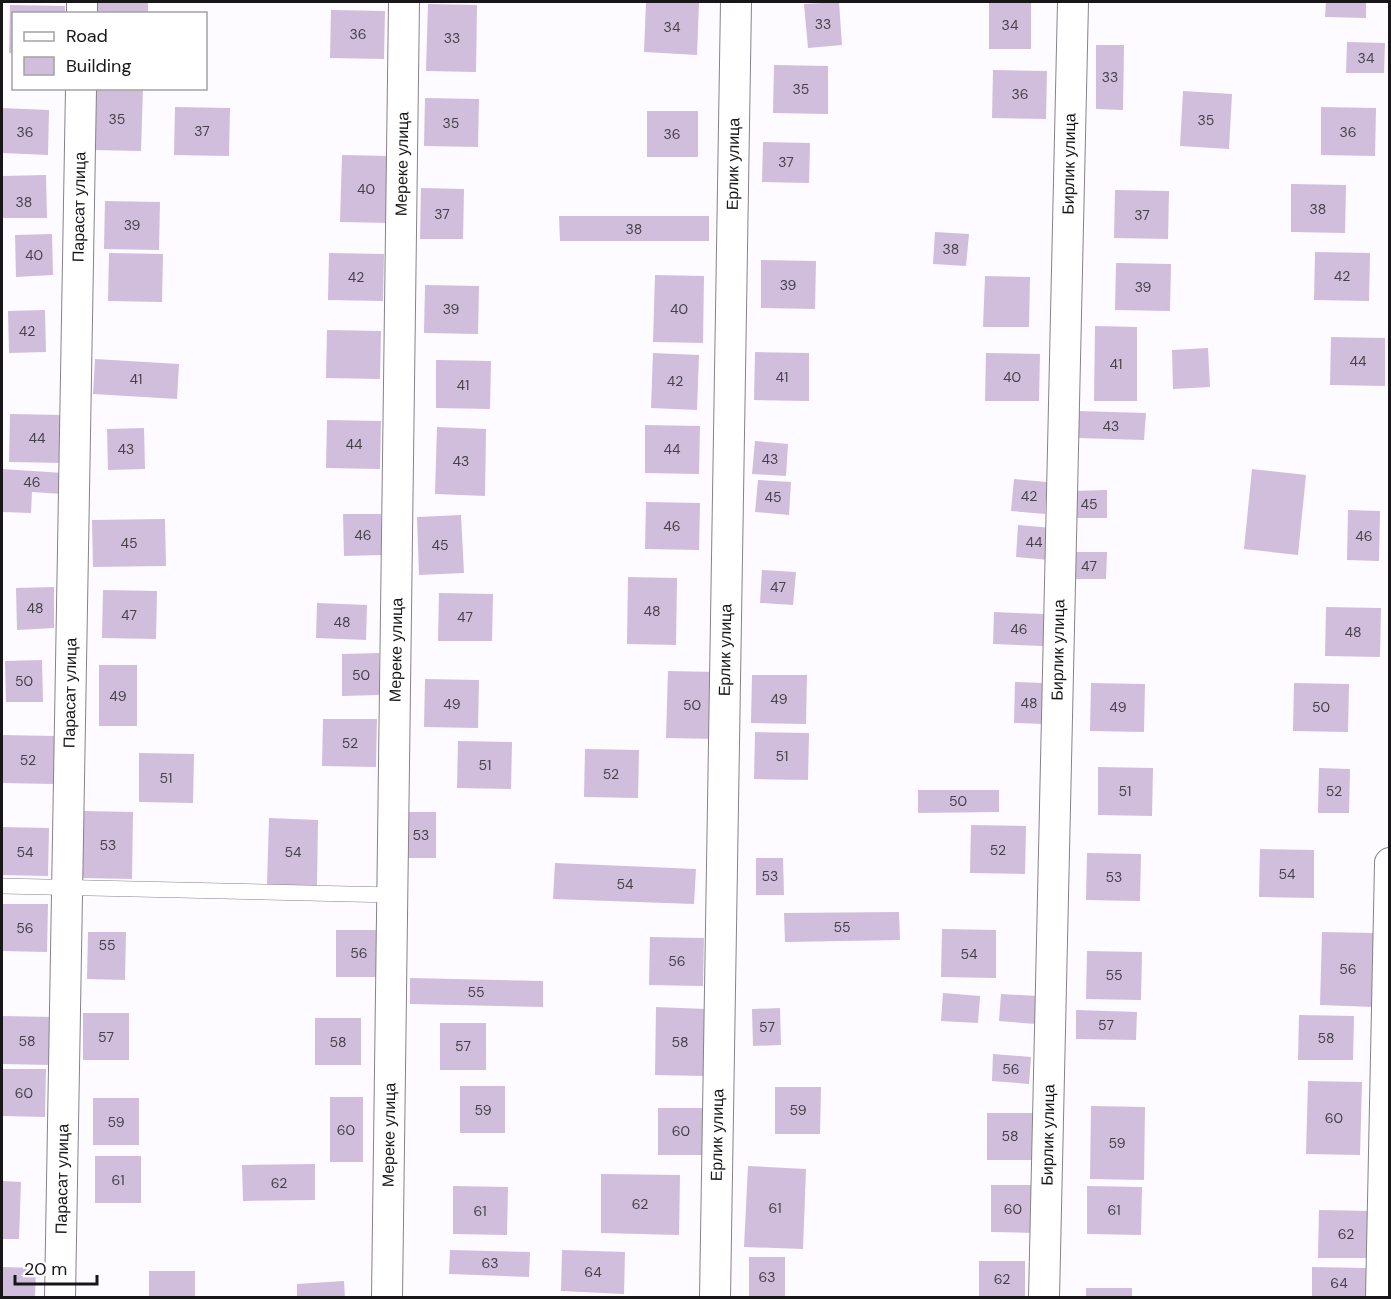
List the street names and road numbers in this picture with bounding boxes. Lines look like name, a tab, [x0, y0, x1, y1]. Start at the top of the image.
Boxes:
street label: Мереке улица	[391, 111, 413, 216]
street label: Бирлик улица	[1058, 113, 1080, 215]
street label: Ерлик улица	[722, 117, 744, 210]
street label: Парасат улица	[68, 152, 90, 262]
street label: Мереке улица	[385, 597, 407, 702]
street label: Бирлик улица	[1047, 599, 1069, 701]
street label: Ерлик улица	[714, 603, 736, 696]
street label: Парасат улица	[59, 638, 81, 748]
street label: Мереке улица	[378, 1082, 400, 1187]
street label: Бирлик улица	[1037, 1084, 1059, 1186]
street label: Ерлик улица	[706, 1088, 728, 1181]
street label: Парасат улица	[51, 1124, 73, 1234]

